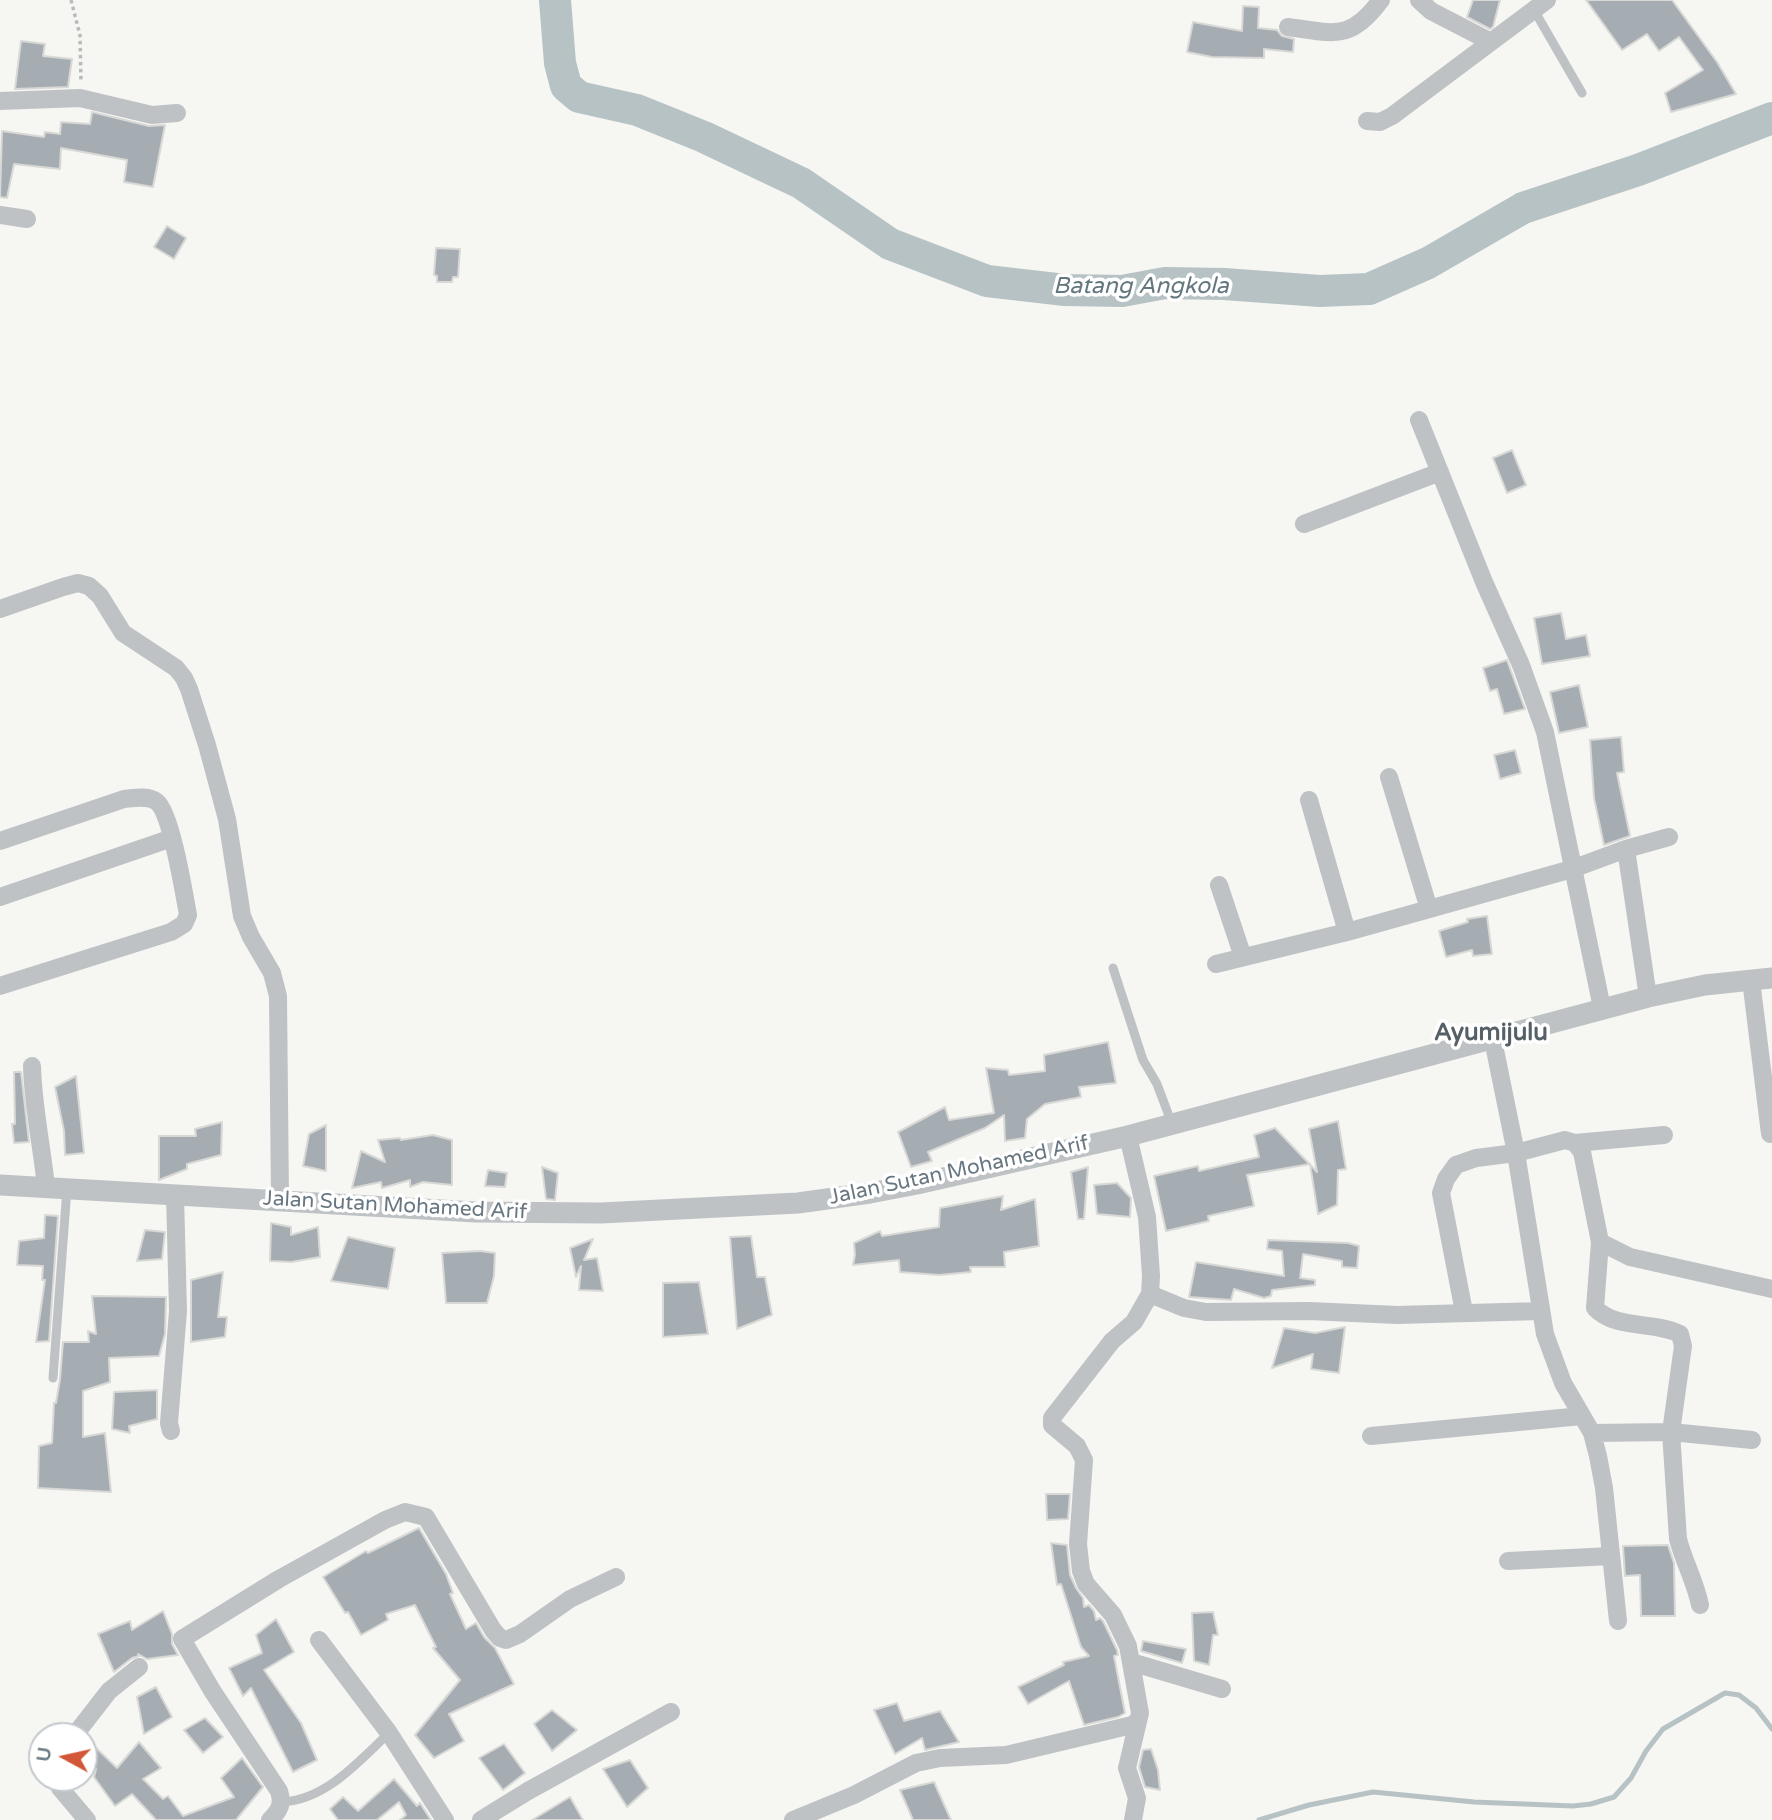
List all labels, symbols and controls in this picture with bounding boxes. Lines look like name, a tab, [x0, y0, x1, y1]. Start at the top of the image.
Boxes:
water label: Batang Angkola	[1053, 273, 1229, 301]
district label: Ayumijulu	[1434, 1020, 1548, 1048]
street label: Jalan Sutan Mohamed Arif	[827, 1131, 1091, 1211]
street label: Jalan Sutan Mohamed Arif	[262, 1186, 528, 1226]
north arrow	[28, 1722, 98, 1792]
text: U	[32, 1746, 56, 1763]

